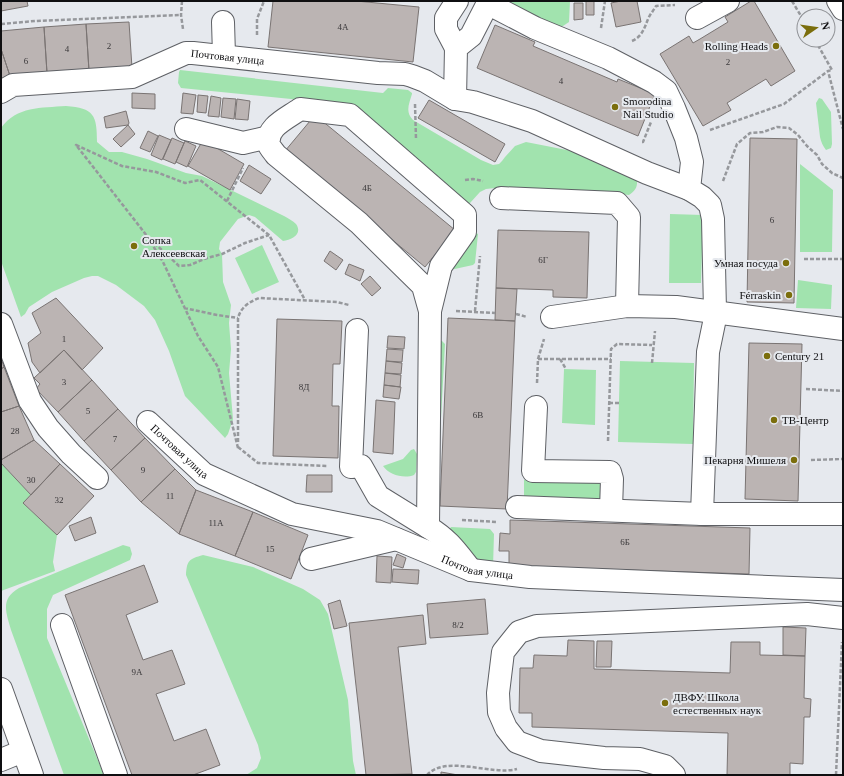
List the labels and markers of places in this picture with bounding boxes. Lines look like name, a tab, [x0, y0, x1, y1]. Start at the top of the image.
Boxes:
place label: Rolling Heads	[705, 40, 768, 52]
marker: Rolling Heads	[771, 41, 781, 51]
place label: Smorodina Nail Studio	[623, 95, 674, 120]
marker: Smorodina Nail Studio	[610, 102, 620, 112]
place label: Сопка Алексеевская	[142, 234, 205, 259]
marker: Сопка Алексеевская	[129, 241, 139, 251]
place label: Умная посуда	[714, 257, 778, 269]
marker: Умная посуда	[781, 258, 791, 268]
place label: Férraskin	[739, 289, 781, 301]
marker: Férraskin	[784, 290, 794, 300]
place label: Century 21	[775, 350, 824, 362]
marker: Century 21	[762, 351, 772, 361]
place label: ТВ-Центр	[782, 414, 829, 426]
marker: ТВ-Центр	[769, 415, 779, 425]
place label: Пекарня Мишеля	[704, 454, 786, 466]
marker: Пекарня Мишеля	[789, 455, 799, 465]
place label: ДВФУ. Школа естественных наук	[673, 691, 762, 716]
marker: ДВФУ. Школа естественных наук	[660, 698, 670, 708]

